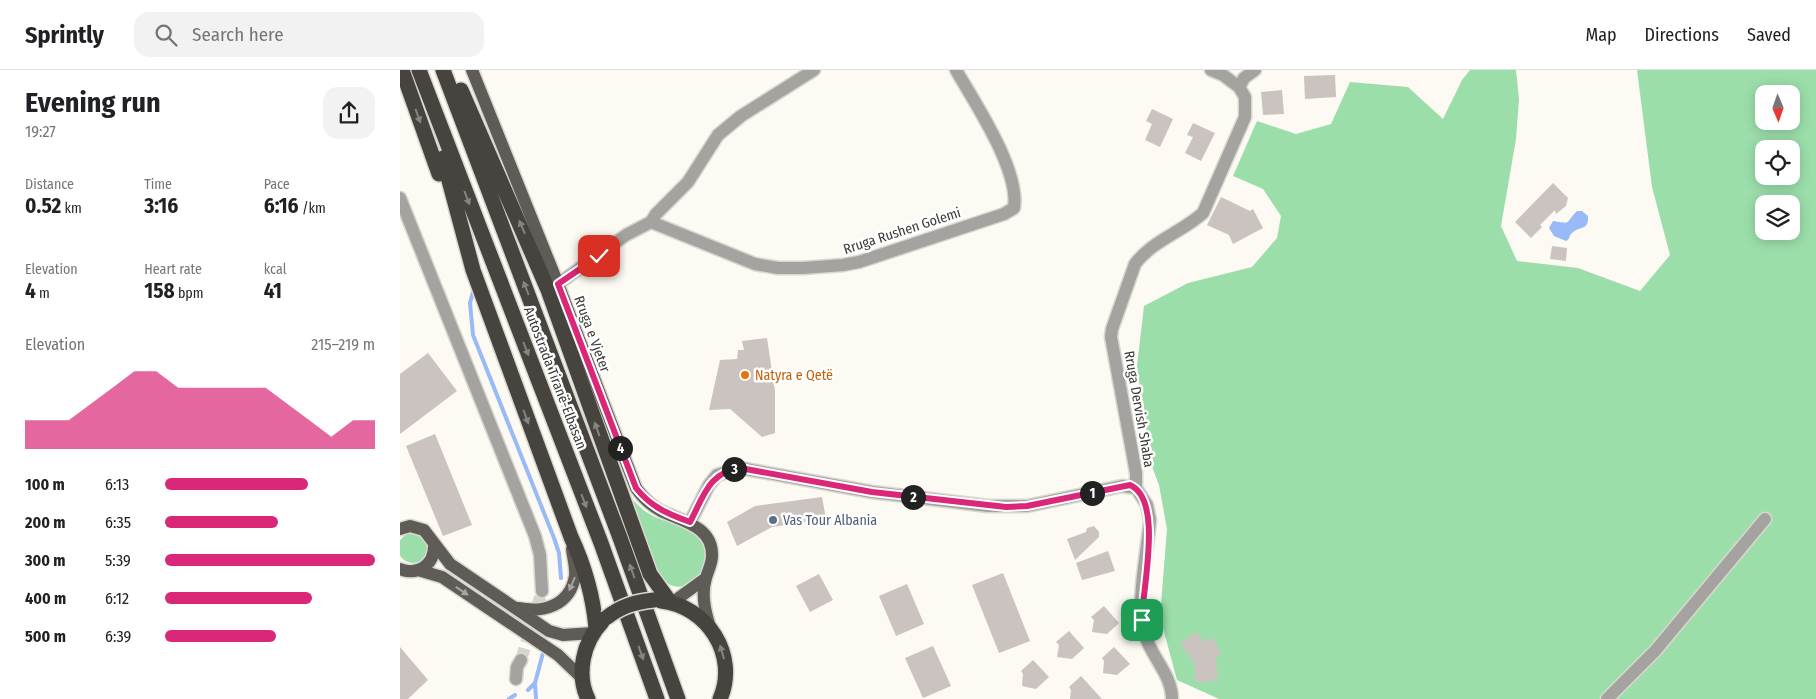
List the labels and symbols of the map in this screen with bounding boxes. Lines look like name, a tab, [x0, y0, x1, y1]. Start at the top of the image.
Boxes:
north arrow	[1755, 85, 1800, 130]
one-way arrow	[414, 109, 422, 124]
one-way arrow	[464, 190, 471, 205]
street label: Rruga Rushen Golemi	[841, 204, 963, 258]
one-way arrow	[517, 220, 525, 235]
pin	[578, 235, 620, 277]
one-way arrow	[522, 280, 530, 295]
street label: Rruga e Vjeter	[570, 293, 614, 375]
street label: Autostrada Tiranë-Elbasan	[520, 304, 590, 452]
one-way arrow	[522, 342, 530, 357]
street label: Rruga Dervish Shaba	[1120, 349, 1158, 469]
place label: Natyra e Qetë	[755, 367, 833, 384]
marker: Natyra e Qetë	[739, 369, 751, 381]
one-way arrow	[522, 410, 530, 425]
one-way arrow	[593, 421, 600, 436]
pin: 4	[608, 436, 632, 460]
pin: 3	[722, 456, 746, 482]
pin: 1	[1080, 480, 1104, 506]
pin: 2	[900, 484, 926, 510]
one-way arrow	[581, 493, 589, 508]
place label: Vas Tour Albania	[783, 512, 877, 529]
marker: Vas Tour Albania	[767, 514, 779, 526]
one-way arrow	[628, 563, 636, 578]
one-way arrow	[567, 577, 575, 591]
one-way arrow	[455, 586, 468, 595]
pin	[1121, 599, 1163, 641]
one-way arrow	[718, 644, 726, 659]
one-way arrow	[637, 646, 645, 661]

